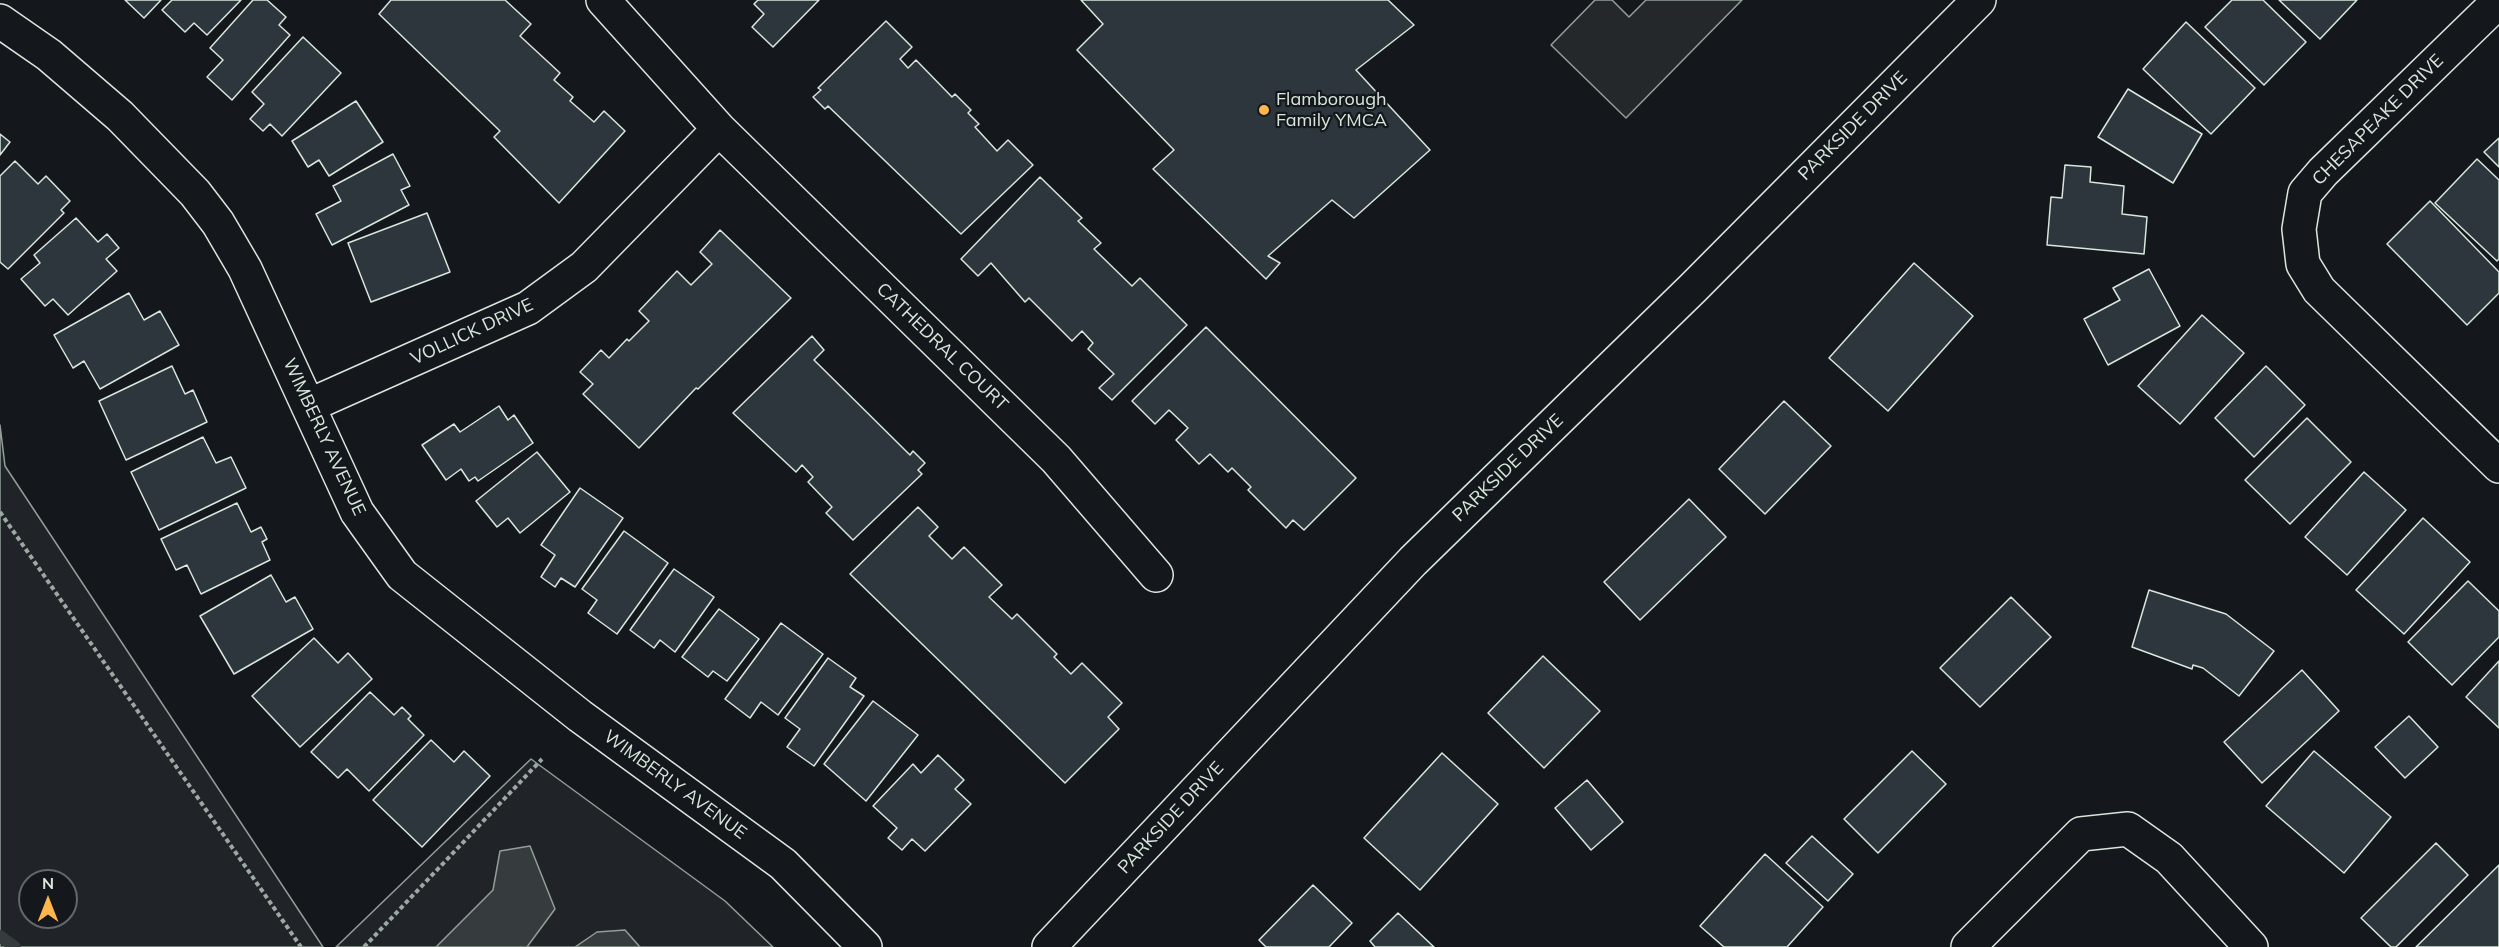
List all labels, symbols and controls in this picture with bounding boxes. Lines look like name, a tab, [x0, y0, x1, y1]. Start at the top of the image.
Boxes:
street label: CHESAPEAKE DRIVE	[2308, 50, 2448, 190]
street label: PARKSIDE DRIVE	[1794, 67, 1912, 185]
place label: Flamborough Family YMCA	[1276, 89, 1387, 132]
marker: Flamborough Family YMCA	[1257, 103, 1271, 117]
street label: CATHEDRAL COURT	[872, 279, 1012, 415]
street label: VOLLICK DRIVE	[407, 294, 537, 370]
street label: WIMBERLY AVENUE	[278, 355, 370, 519]
street label: PARKSIDE DRIVE	[1448, 410, 1568, 526]
street label: WIMBERLY AVENUE	[599, 726, 751, 844]
street label: PARKSIDE DRIVE	[1114, 757, 1228, 879]
north arrow	[18, 869, 78, 929]
text: N	[42, 873, 54, 893]

